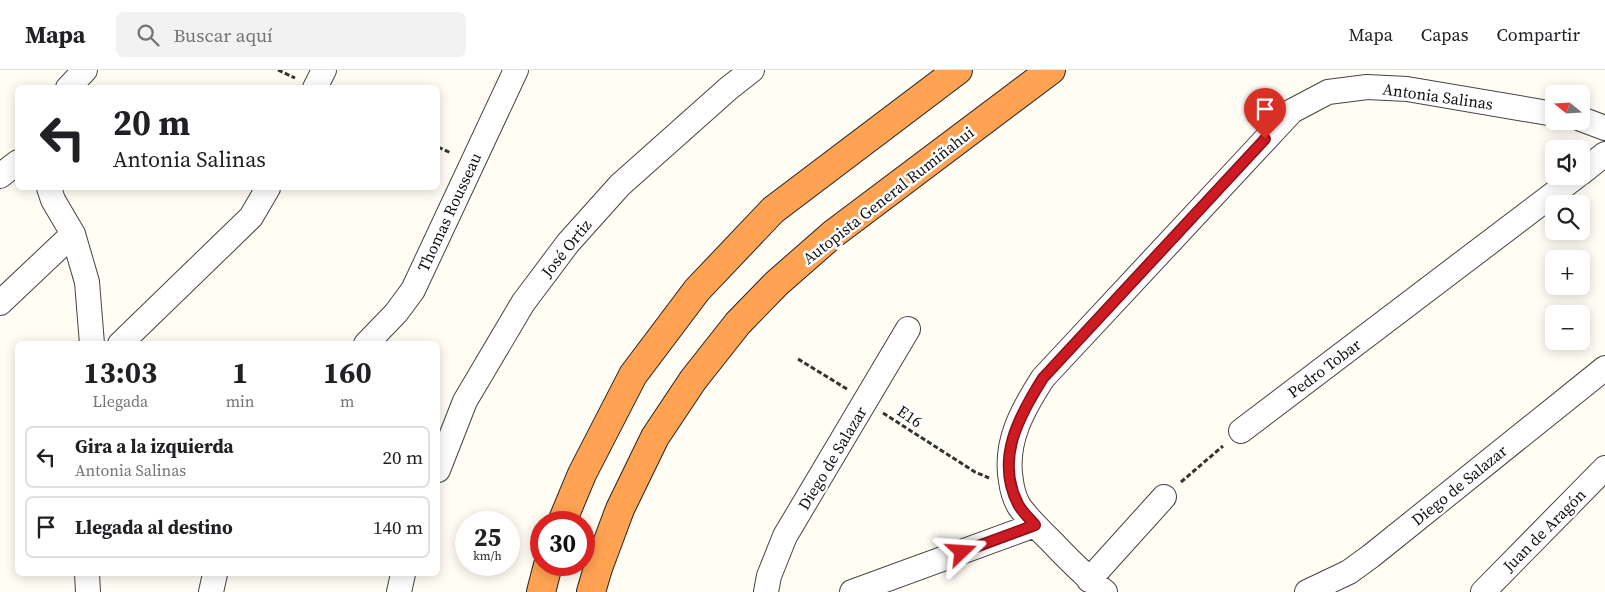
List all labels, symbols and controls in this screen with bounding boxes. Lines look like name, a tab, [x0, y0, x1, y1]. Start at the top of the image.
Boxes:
search box	[116, 12, 466, 57]
text: Mapa	[25, 18, 86, 51]
icon: search	[134, 21, 162, 49]
text: Buscar aquí	[174, 22, 273, 48]
text: Mapa	[1348, 22, 1393, 47]
text: Capas	[1421, 22, 1468, 47]
text: Compartir	[1496, 22, 1580, 47]
street label: Antonia Salinas	[1381, 77, 1495, 115]
north arrow	[1545, 85, 1590, 130]
map controls	[1545, 85, 1590, 350]
pin	[1244, 88, 1286, 139]
icon: arrive	[1251, 95, 1279, 123]
text: 20 m	[113, 99, 190, 147]
icon: left	[30, 105, 95, 170]
street label: Autopista General Rumiñahui	[798, 121, 978, 269]
button: sound	[1545, 140, 1590, 185]
text: Antonia Salinas	[113, 144, 266, 174]
street label: Thomas Rousseau	[412, 149, 486, 275]
button: search	[1545, 195, 1590, 240]
street label: José Ortiz	[535, 214, 596, 282]
button: +	[1545, 250, 1590, 295]
button: −	[1545, 305, 1590, 350]
street label: Pedro Tobar	[1283, 333, 1365, 403]
text: 13:03	[83, 352, 157, 393]
text: 1	[232, 352, 248, 393]
text: 160	[323, 352, 372, 393]
text: Llegada	[93, 390, 148, 412]
text: min	[226, 390, 255, 412]
text: m	[340, 390, 354, 412]
street label: E16	[893, 400, 927, 432]
street label: Diego de Salazar	[792, 402, 872, 514]
text: Gira a la izquierda	[75, 433, 234, 459]
street label: Diego de Salazar	[1407, 439, 1512, 530]
icon: left	[32, 443, 60, 471]
text: 20 m	[382, 444, 423, 470]
text: Antonia Salinas	[75, 459, 186, 481]
street label: Juan de Aragón	[1497, 483, 1591, 577]
speed limit sign: 30	[530, 511, 595, 576]
icon: arrive	[32, 513, 60, 541]
text: Llegada al destino	[75, 514, 233, 540]
text: 140 m	[373, 514, 423, 540]
text: 25	[474, 520, 501, 554]
position arrow	[935, 525, 987, 577]
text: km/h	[473, 548, 502, 564]

